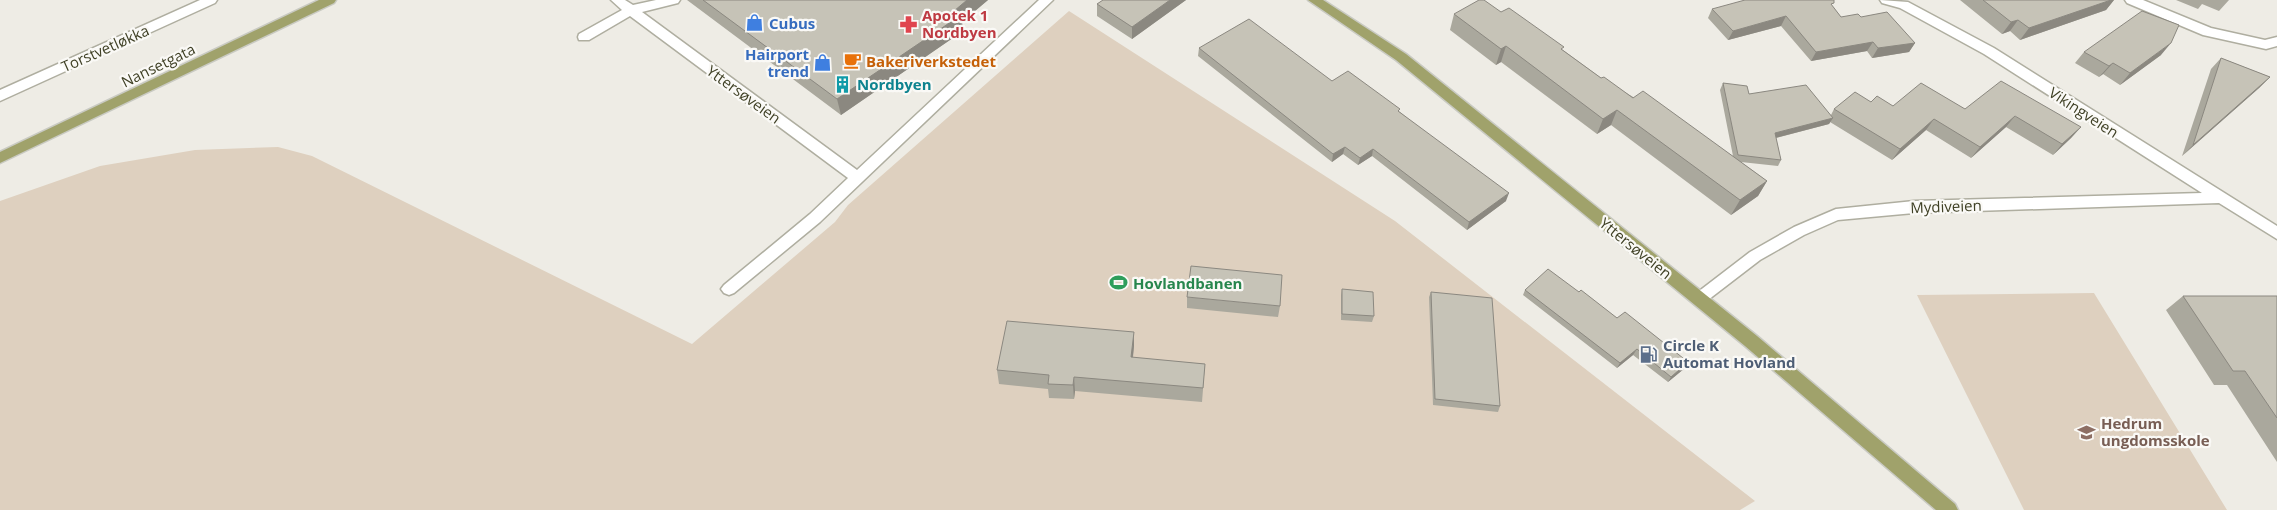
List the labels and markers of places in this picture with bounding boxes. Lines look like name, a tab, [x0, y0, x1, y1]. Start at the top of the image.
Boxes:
place label: Apotek 1 Nordbyen	[922, 5, 997, 42]
shop icon: Cubus	[745, 13, 765, 33]
place label: Cubus	[769, 13, 815, 33]
pharmacy icon: Apotek 1 Nordbyen	[898, 14, 918, 34]
place label: Hairport trend	[745, 44, 809, 81]
cafe icon: Bakeriverkstedet	[842, 51, 862, 71]
place label: Bakeriverkstedet	[866, 51, 996, 71]
shop icon: Hairport trend	[813, 53, 833, 73]
building icon: Nordbyen	[833, 74, 853, 94]
place label: Nordbyen	[857, 74, 932, 94]
sports icon: Hovlandbanen	[1109, 273, 1129, 293]
place label: Hovlandbanen	[1133, 273, 1242, 293]
place label: Circle K Automat Hovland	[1663, 335, 1796, 372]
fuel station icon: Circle K Automat Hovland	[1639, 344, 1659, 364]
place label: Hedrum ungdomsskole	[2101, 413, 2210, 450]
school or university icon: Hedrum ungdomsskole	[2077, 422, 2097, 442]

